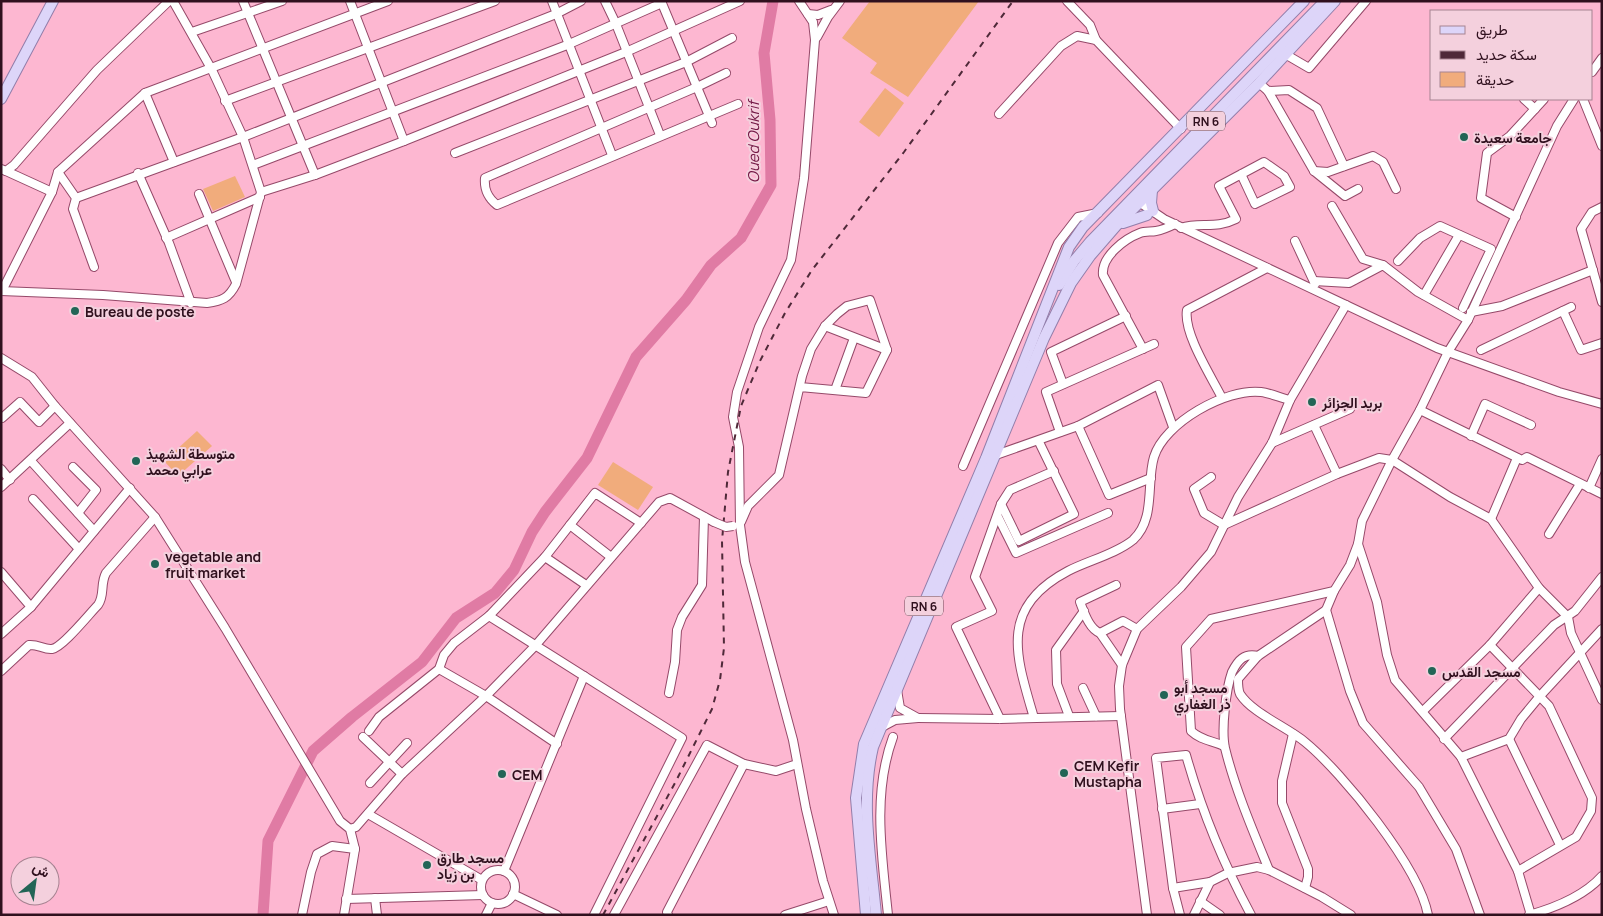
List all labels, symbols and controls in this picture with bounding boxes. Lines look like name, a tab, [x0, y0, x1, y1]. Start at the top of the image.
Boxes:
legend	[1430, 10, 1593, 100]
text: طريق	[1476, 19, 1508, 40]
text: سكة حديد	[1476, 44, 1537, 65]
text: حديقة	[1476, 69, 1514, 90]
water label: Oued Oukrif	[743, 98, 764, 183]
road number: RN 6	[1187, 112, 1225, 130]
place label: جامعة سعيدة	[1474, 128, 1552, 147]
marker: جامعة سعيدة	[1458, 131, 1470, 143]
place label: Bureau de poste	[85, 302, 195, 321]
marker: Bureau de poste	[69, 305, 81, 317]
place label: بريد الجزائر	[1321, 393, 1382, 412]
marker: بريد الجزائر	[1306, 396, 1318, 408]
place label: متوسطة الشهيذ عرابي محمد	[146, 444, 236, 482]
marker: متوسطة الشهيذ عرابي محمد	[130, 455, 142, 467]
place label: vegetable and fruit market	[165, 547, 261, 582]
marker: vegetable and fruit market	[149, 558, 161, 570]
road number: RN 6	[905, 596, 943, 616]
place label: مسجد القدس	[1442, 662, 1521, 681]
marker: مسجد القدس	[1426, 665, 1438, 677]
place label: مسجد أبو ذر الغفاري	[1174, 678, 1231, 716]
marker: مسجد أبو ذر الغفاري	[1158, 689, 1170, 701]
place label: CEM Kefir Mustapha	[1074, 756, 1142, 791]
place label: CEM	[512, 765, 543, 784]
marker: CEM Kefir Mustapha	[1058, 767, 1070, 779]
marker: CEM	[496, 768, 508, 780]
place label: مسجد طارق بن زياد	[437, 848, 504, 883]
north arrow	[10, 856, 60, 906]
text: ش	[30, 857, 54, 882]
marker: مسجد طارق بن زياد	[421, 859, 433, 871]

